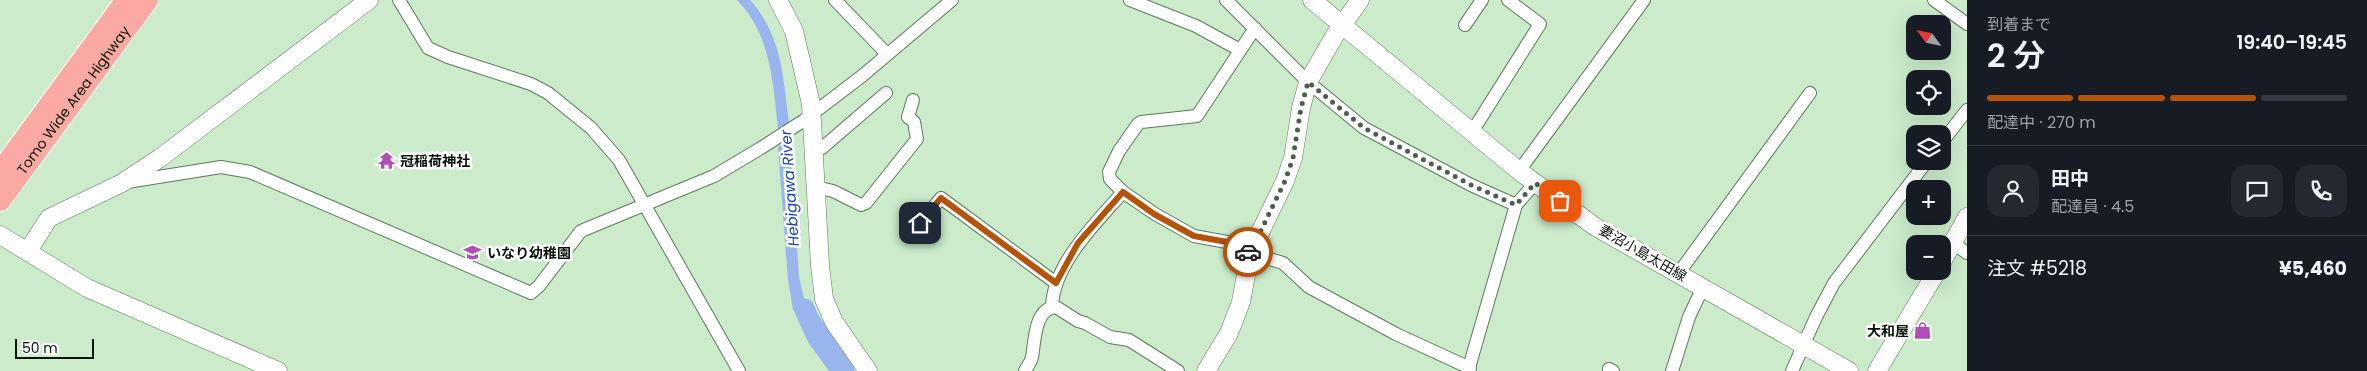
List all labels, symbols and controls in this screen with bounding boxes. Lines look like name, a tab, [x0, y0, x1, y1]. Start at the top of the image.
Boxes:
text: 到着まで	[1987, 13, 2051, 36]
north arrow	[1906, 15, 1951, 60]
map controls	[1906, 15, 1951, 280]
street label: Tomo Wide Area Highway	[12, 22, 135, 178]
text: 19:40–19:45	[2236, 29, 2347, 56]
text: 2 分	[1987, 33, 2045, 78]
button: locate	[1906, 70, 1951, 115]
text: 配達中 · 270 m	[1987, 111, 2096, 134]
button: layers	[1906, 125, 1951, 170]
water label: Hebigawa River	[775, 129, 804, 247]
temple icon: 冠稲荷神社	[376, 151, 396, 171]
place label: 冠稲荷神社	[400, 151, 470, 171]
button: person	[1987, 165, 2039, 217]
text: 田中	[2051, 165, 2089, 192]
button: chat	[2231, 165, 2283, 217]
button: phone	[2295, 165, 2347, 217]
pin	[1539, 180, 1581, 222]
button: +	[1906, 180, 1951, 225]
icon: bag	[1546, 187, 1574, 215]
text: 配達員 · 4.5	[2051, 195, 2134, 218]
pin	[899, 202, 941, 244]
icon: home	[906, 209, 934, 237]
street label: 妻沼小島太田線	[1596, 220, 1690, 286]
courier	[1223, 227, 1273, 277]
button: −	[1906, 235, 1951, 280]
icon: car	[1234, 238, 1262, 266]
school or university icon: いなり幼稚園	[463, 243, 483, 263]
place label: いなり幼稚園	[487, 243, 571, 263]
text: 注文 #5218	[1987, 255, 2087, 282]
text: ¥5,460	[2279, 255, 2347, 282]
place label: 大和屋	[1867, 321, 1909, 341]
shop icon: 大和屋	[1913, 321, 1933, 341]
scale bar	[15, 336, 94, 359]
text: 50 m	[22, 338, 58, 358]

